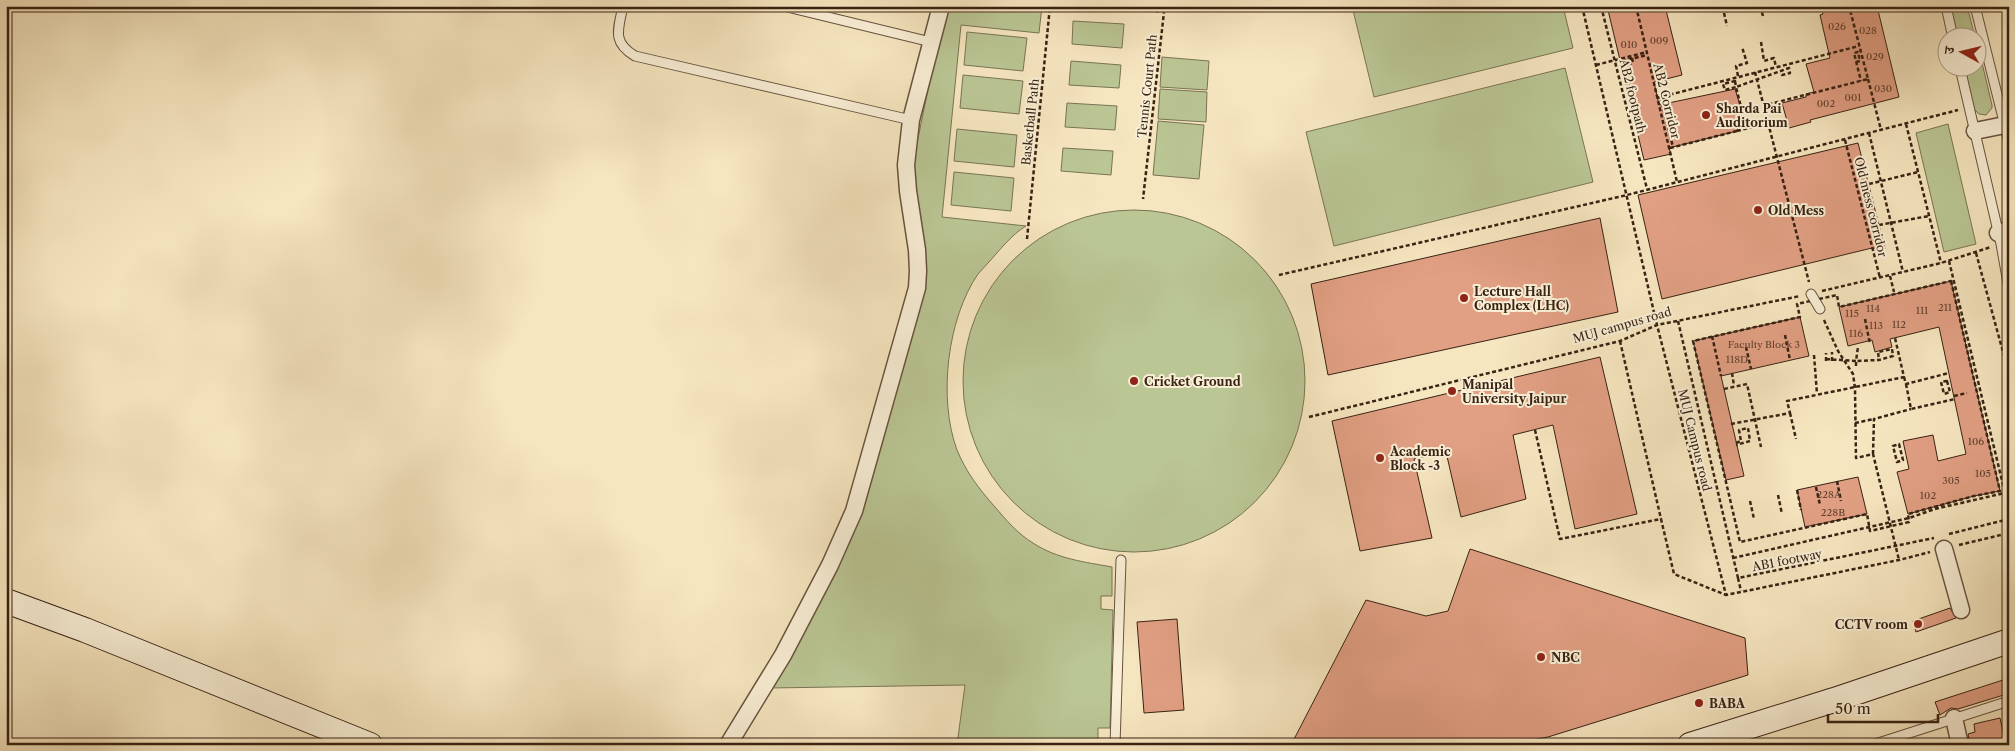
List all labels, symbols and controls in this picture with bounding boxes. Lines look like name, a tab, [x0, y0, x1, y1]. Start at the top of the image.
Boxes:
house number: 026	[1828, 20, 1846, 33]
house number: 028	[1859, 24, 1877, 37]
north arrow	[1938, 28, 1988, 78]
street label: Tennis Court Path	[1134, 33, 1160, 138]
house number: 009	[1650, 34, 1668, 47]
house number: 010	[1621, 38, 1637, 51]
text: उ	[1940, 45, 1959, 56]
house number: 029	[1866, 50, 1884, 63]
street label: AB2 footpath	[1616, 56, 1650, 135]
street label: AB2 Corridor	[1650, 61, 1684, 140]
street label: Basketball Path	[1018, 77, 1042, 166]
house number: 030	[1874, 82, 1892, 95]
house number: 001	[1845, 91, 1862, 104]
house number: 002	[1817, 97, 1835, 110]
place label: Sharda Pai Auditorium	[1715, 101, 1788, 130]
marker: Sharda Pai Auditorium	[1700, 109, 1712, 121]
street label: Old mess corridor	[1851, 155, 1891, 259]
place label: Old Mess	[1768, 203, 1825, 218]
marker: Old Mess	[1752, 204, 1764, 216]
place label: Lecture Hall Complex (LHC)	[1474, 284, 1569, 313]
marker: Lecture Hall Complex (LHC)	[1458, 292, 1470, 304]
house number: 211	[1938, 301, 1953, 314]
house number: 114	[1866, 302, 1880, 315]
street label: MUJ campus road	[1571, 304, 1674, 346]
house number: 111	[1916, 304, 1929, 317]
house number: 115	[1845, 307, 1859, 320]
house number: 112	[1892, 318, 1906, 331]
house number: 113	[1869, 319, 1883, 332]
house number: 116	[1849, 327, 1863, 340]
house number: Faculty Block 3	[1728, 338, 1800, 351]
house number: 118D	[1726, 353, 1748, 366]
place label: Cricket Ground	[1144, 374, 1241, 389]
marker: Cricket Ground	[1128, 375, 1140, 387]
place label: Manipal University Jaipur	[1462, 377, 1566, 406]
marker: Manipal University Jaipur	[1446, 385, 1458, 397]
street label: MUJ Campus road	[1675, 387, 1715, 493]
house number: 106	[1968, 435, 1984, 448]
place label: Academic Block -3	[1389, 444, 1451, 473]
marker: Academic Block -3	[1374, 452, 1386, 464]
house number: 105	[1975, 467, 1991, 480]
house number: 305	[1942, 474, 1960, 487]
house number: 228A	[1817, 488, 1842, 501]
house number: 102	[1920, 489, 1936, 502]
house number: 228B	[1821, 506, 1845, 519]
street label: AB1 footway	[1750, 546, 1824, 574]
place label: CCTV room	[1835, 617, 1908, 632]
marker: CCTV room	[1912, 618, 1924, 630]
place label: NBC	[1551, 650, 1580, 665]
marker: NBC	[1535, 651, 1547, 663]
scale bar	[1828, 691, 1938, 723]
place label: BABA	[1709, 696, 1746, 711]
marker: BABA	[1693, 697, 1705, 709]
text: 50 m	[1835, 699, 1871, 718]

